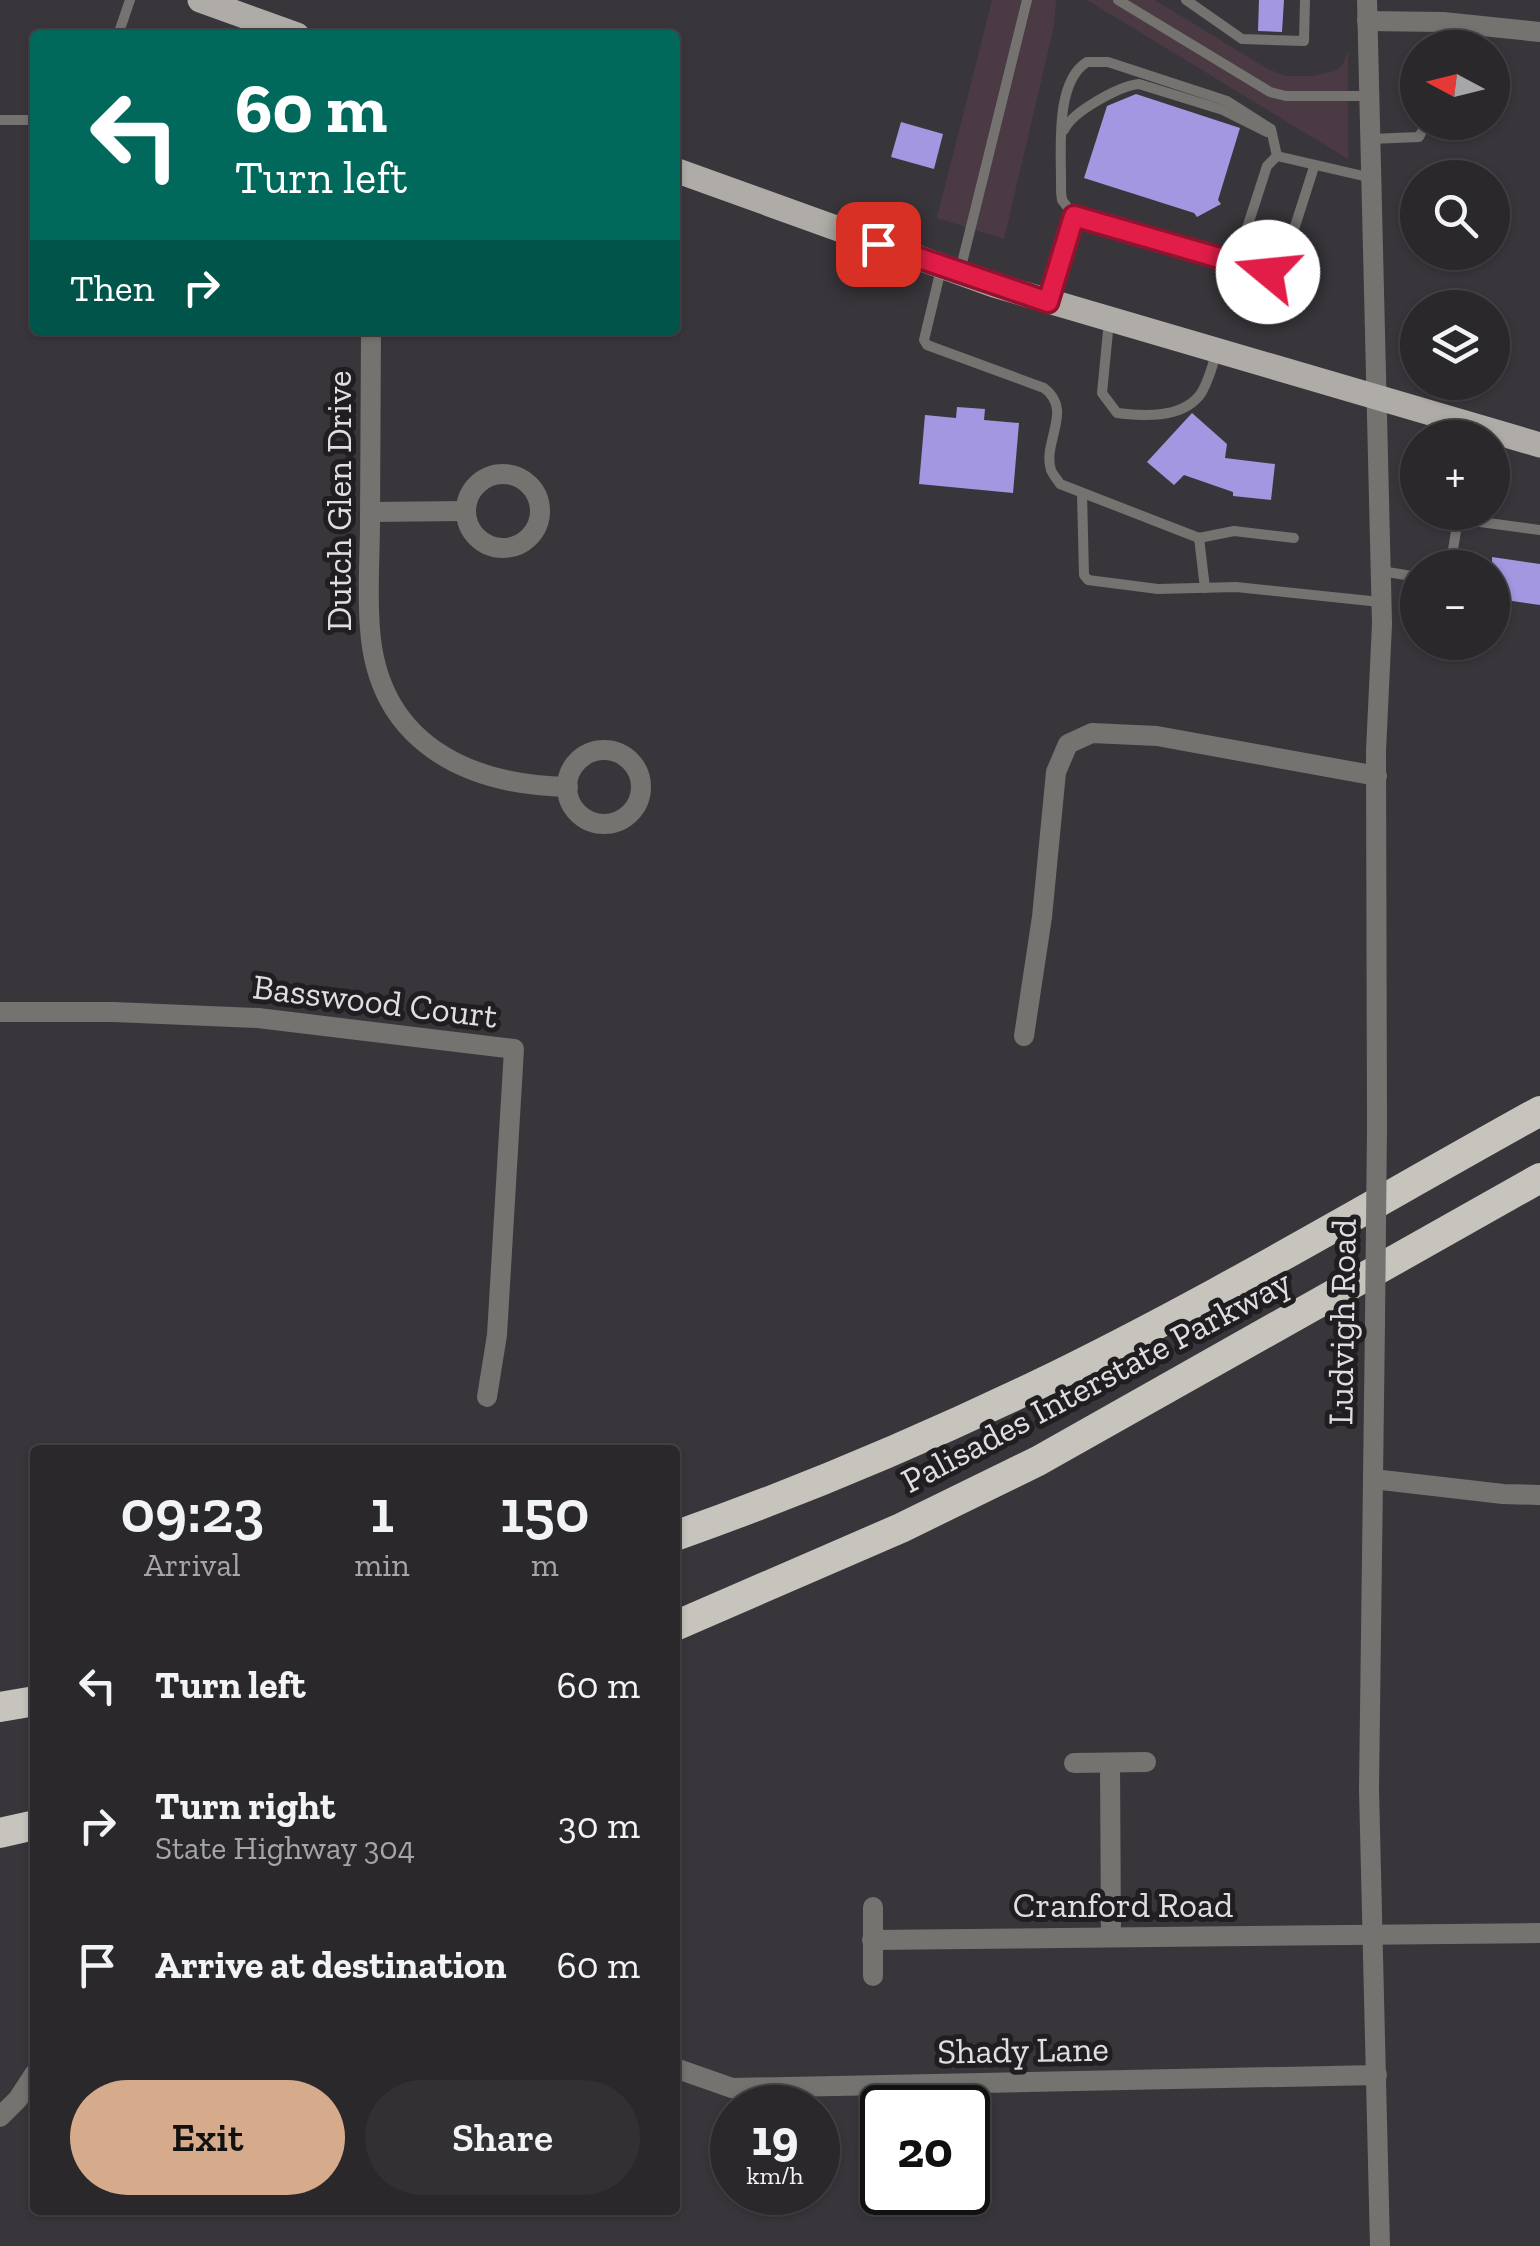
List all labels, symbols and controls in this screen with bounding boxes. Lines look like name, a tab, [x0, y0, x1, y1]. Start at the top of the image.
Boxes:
north arrow	[1400, 30, 1510, 140]
map controls	[1400, 30, 1510, 660]
text: 60 m	[235, 66, 387, 150]
icon: left	[70, 70, 200, 200]
text: Turn left	[235, 151, 407, 205]
button: search	[1400, 160, 1510, 270]
pin	[836, 202, 921, 287]
icon: arrive	[851, 217, 906, 272]
position arrow	[1216, 220, 1320, 324]
icon: right	[174, 260, 229, 315]
text: Then	[70, 265, 154, 311]
button: layers	[1400, 290, 1510, 400]
street label: Dutch Glen Drive	[318, 371, 360, 632]
button: +	[1400, 420, 1510, 530]
button: −	[1400, 550, 1510, 660]
street label: Basswood Court	[250, 965, 500, 1037]
street label: Ludvigh Road	[1319, 1218, 1365, 1426]
street label: Palisades Interstate Parkway	[894, 1260, 1298, 1502]
text: 09:23	[120, 1475, 264, 1547]
text: 1	[370, 1475, 394, 1547]
text: 150	[500, 1475, 589, 1547]
text: Arrival	[144, 1546, 241, 1584]
text: min	[355, 1546, 410, 1584]
text: m	[531, 1546, 559, 1584]
icon: left	[70, 1658, 125, 1713]
text: Turn left	[155, 1662, 306, 1708]
text: 60 m	[557, 1662, 640, 1708]
text: Turn right	[155, 1783, 335, 1829]
icon: right	[70, 1798, 125, 1853]
text: 30 m	[558, 1802, 640, 1848]
text: State Highway 304	[155, 1829, 415, 1867]
street label: Cranford Road	[1013, 1884, 1233, 1926]
icon: arrive	[70, 1938, 125, 1993]
text: Arrive at destination	[155, 1942, 506, 1988]
text: 60 m	[557, 1942, 640, 1988]
street label: Shady Lane	[937, 2028, 1109, 2072]
button: Exit	[70, 2080, 345, 2195]
button: Share	[365, 2080, 640, 2195]
speed limit sign: 20	[860, 2085, 990, 2215]
text: 19	[752, 2108, 798, 2168]
text: km/h	[746, 2160, 804, 2190]

